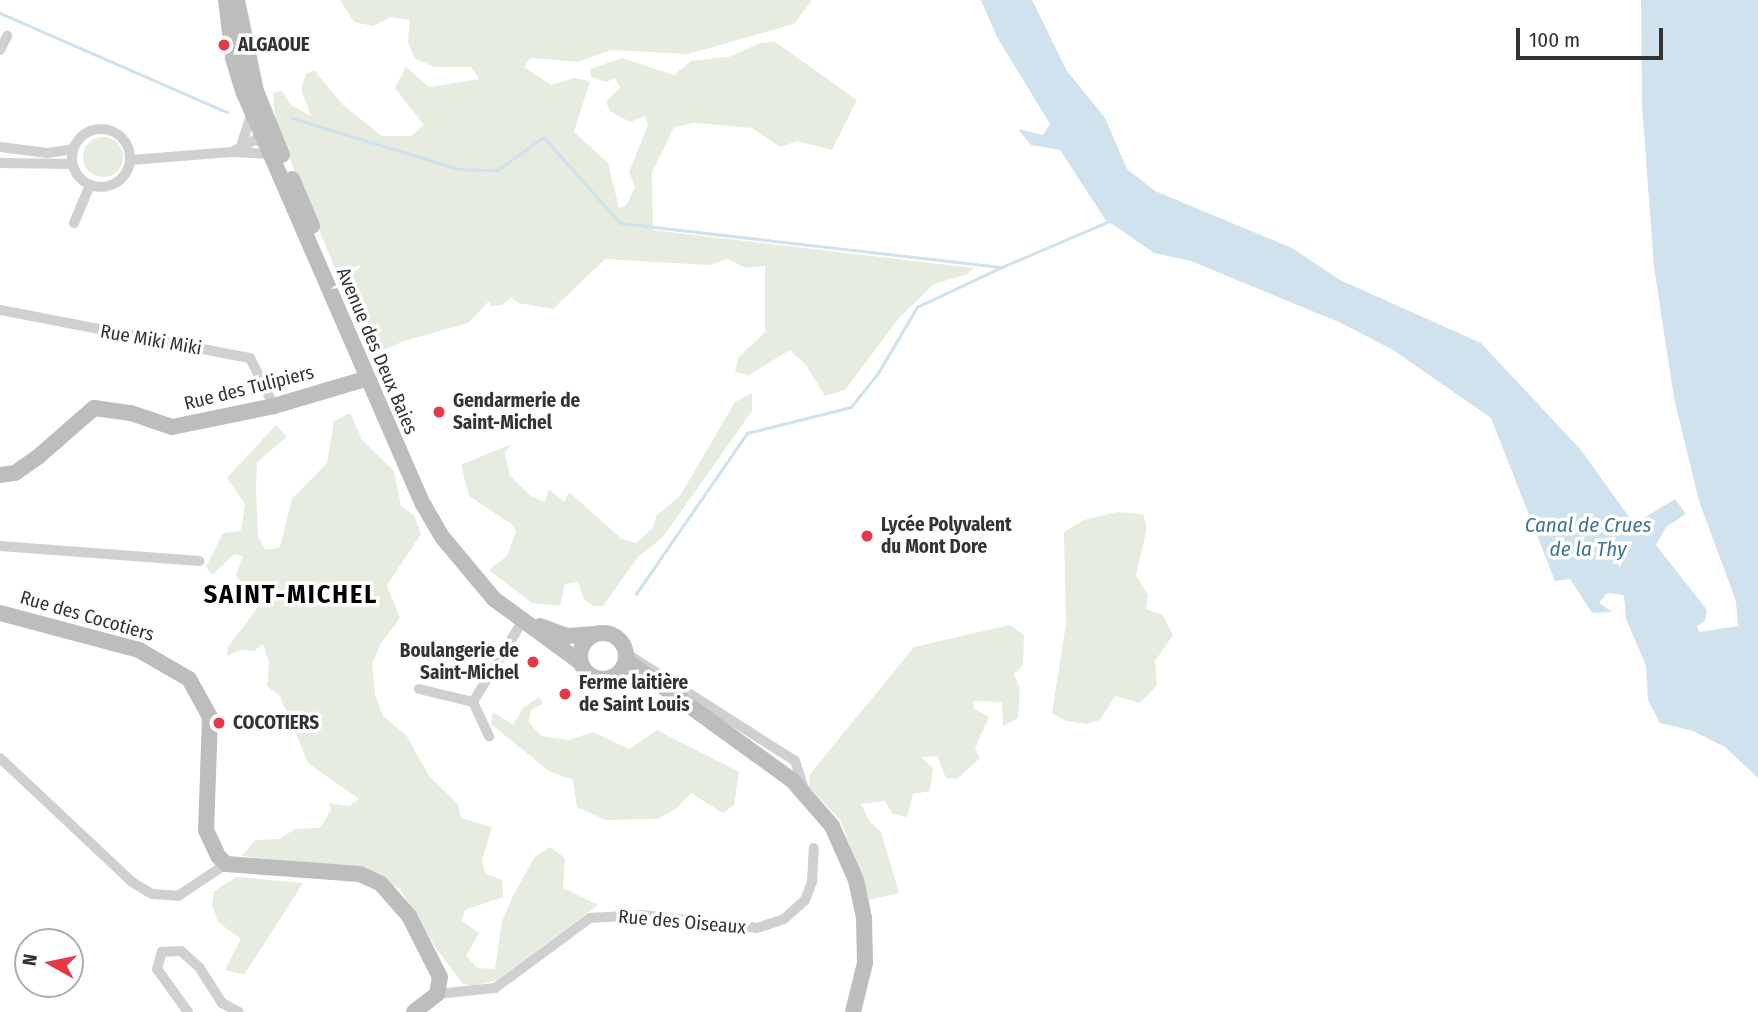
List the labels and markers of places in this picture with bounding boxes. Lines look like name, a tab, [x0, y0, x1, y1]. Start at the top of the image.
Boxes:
place label: ALGAOUE	[238, 34, 310, 56]
marker: ALGAOUE	[216, 37, 232, 53]
place label: Gendarmerie de Saint-Michel	[453, 390, 580, 434]
marker: Gendarmerie de Saint-Michel	[431, 404, 447, 420]
place label: Lycée Polyvalent du Mont Dore	[881, 514, 1012, 558]
marker: Lycée Polyvalent du Mont Dore	[859, 528, 875, 544]
place label: Boulangerie de Saint-Michel	[400, 640, 519, 684]
marker: Boulangerie de Saint-Michel	[525, 654, 541, 670]
place label: Ferme laitière de Saint Louis	[579, 672, 689, 716]
marker: Ferme laitière de Saint Louis	[557, 686, 573, 702]
place label: COCOTIERS	[233, 712, 319, 734]
marker: COCOTIERS	[211, 715, 227, 731]

